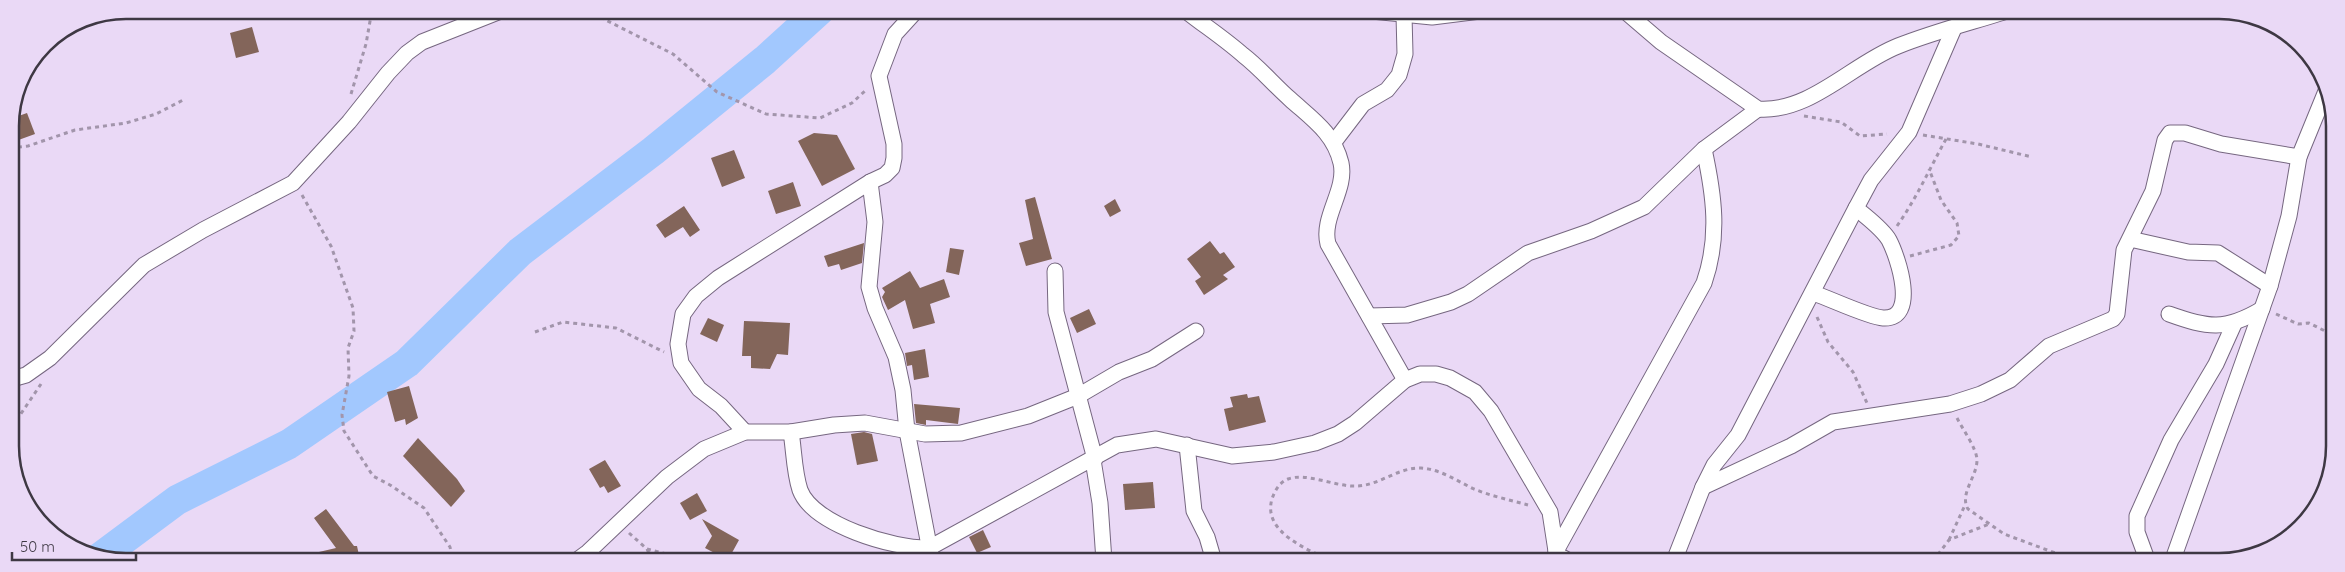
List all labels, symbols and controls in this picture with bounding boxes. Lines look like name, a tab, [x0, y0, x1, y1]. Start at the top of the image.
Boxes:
scale bar	[12, 530, 136, 562]
text: 50 m	[20, 537, 55, 556]

